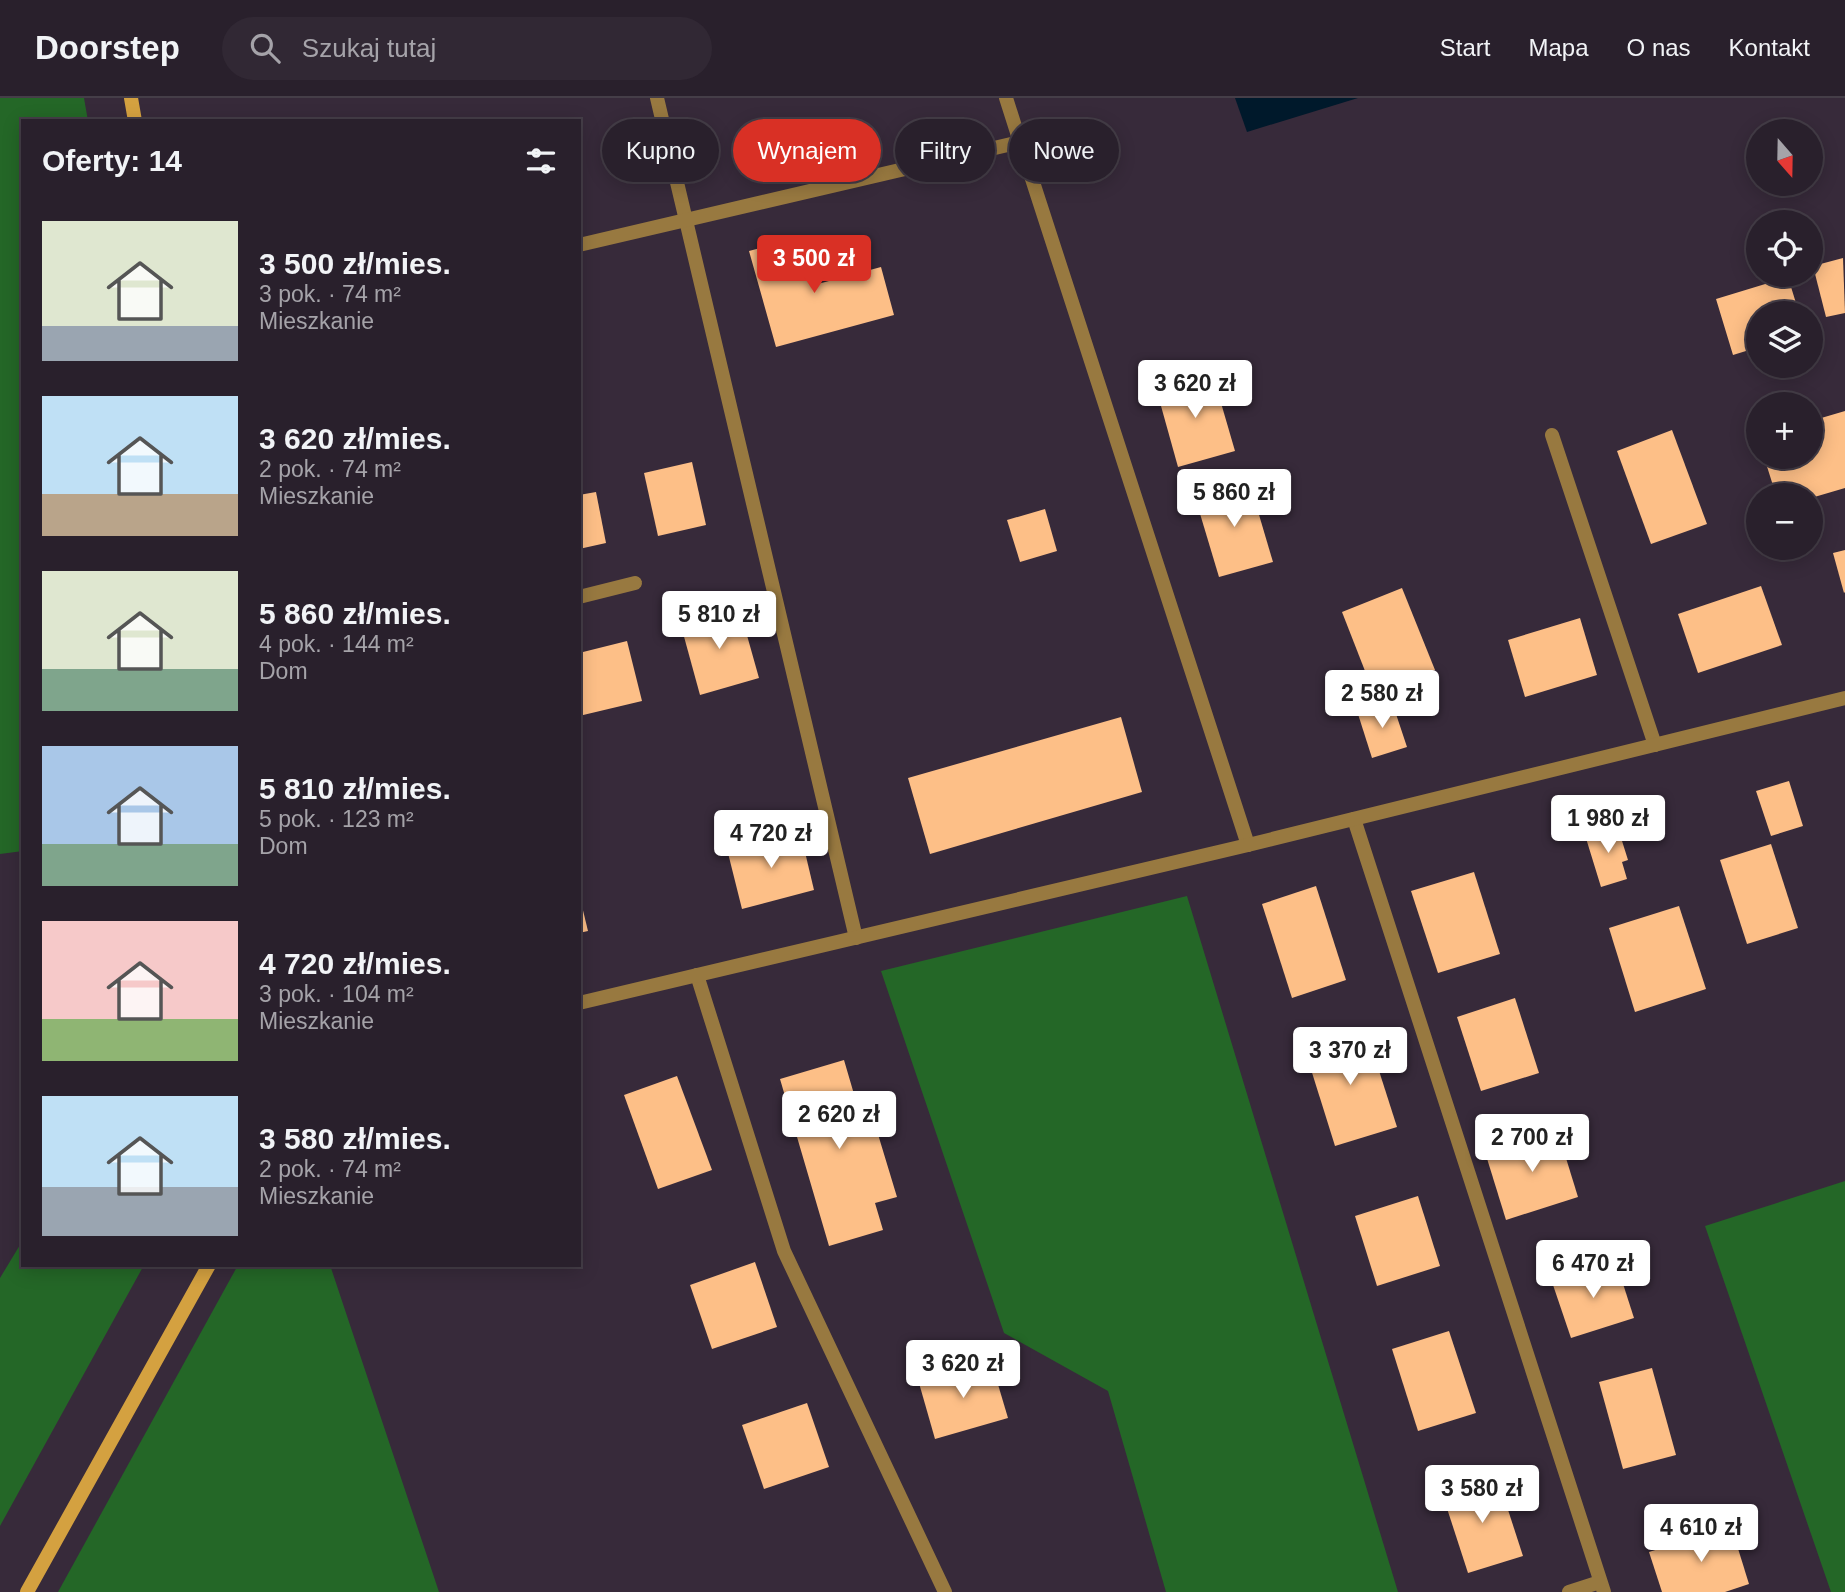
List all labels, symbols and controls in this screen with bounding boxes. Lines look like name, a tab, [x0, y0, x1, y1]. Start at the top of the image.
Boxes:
search box	[222, 17, 712, 80]
text: Doorstep	[35, 29, 180, 66]
icon: search	[246, 29, 284, 67]
text: Szukaj tutaj	[302, 33, 436, 63]
text: Start	[1440, 34, 1491, 61]
text: Mapa	[1529, 34, 1589, 61]
text: O nas	[1627, 34, 1691, 61]
text: Kontakt	[1729, 34, 1810, 61]
chip: Kupno	[602, 119, 719, 182]
chip: Wynajem	[733, 119, 881, 182]
chip: Filtry	[895, 119, 995, 182]
chip: Nowe	[1009, 119, 1119, 182]
north arrow	[1746, 119, 1824, 196]
map controls	[1746, 119, 1823, 560]
icon: filters	[522, 142, 560, 180]
text: Oferty: 14	[42, 144, 182, 177]
button: locate	[1746, 210, 1823, 287]
pin: 3 500 zł	[742, 236, 886, 295]
text: 3 500 zł	[773, 245, 855, 271]
text: 3 500 zł/mies.	[259, 247, 451, 280]
icon: home	[98, 249, 182, 333]
text: 3 pok. · 74 m²	[259, 281, 401, 307]
button: layers	[1746, 301, 1823, 378]
text: Mieszkanie	[259, 308, 374, 334]
pin: 3 620 zł	[1123, 360, 1267, 420]
text: 3 620 zł	[1154, 370, 1236, 396]
button: +	[1746, 392, 1823, 469]
text: 3 620 zł/mies.	[259, 422, 451, 455]
icon: home	[98, 424, 182, 508]
text: 2 pok. · 74 m²	[259, 456, 401, 482]
pin: 5 860 zł	[1162, 470, 1306, 529]
text: 5 860 zł	[1193, 479, 1275, 505]
text: Mieszkanie	[259, 483, 374, 509]
button: −	[1746, 483, 1823, 560]
pin: 5 810 zł	[647, 592, 791, 651]
text: 5 860 zł/mies.	[259, 597, 451, 630]
icon: home	[98, 599, 182, 683]
text: 5 810 zł	[678, 601, 760, 627]
text: 4 pok. · 144 m²	[259, 631, 414, 657]
text: Dom	[259, 658, 308, 684]
pin: 2 580 zł	[1310, 670, 1454, 730]
text: 2 580 zł	[1341, 680, 1423, 706]
text: 5 810 zł/mies.	[259, 772, 451, 805]
icon: home	[98, 774, 182, 858]
pin: 1 980 zł	[1536, 796, 1680, 855]
text: 1 980 zł	[1567, 805, 1649, 831]
text: 5 pok. · 123 m²	[259, 806, 414, 832]
pin: 4 720 zł	[699, 810, 843, 870]
text: 4 720 zł	[730, 820, 812, 846]
text: Dom	[259, 833, 308, 859]
text: 4 720 zł/mies.	[259, 947, 451, 980]
icon: home	[98, 949, 182, 1033]
text: 3 pok. · 104 m²	[259, 981, 414, 1007]
text: Mieszkanie	[259, 1008, 374, 1034]
pin: 3 370 zł	[1278, 1028, 1422, 1087]
text: 3 370 zł	[1309, 1037, 1391, 1063]
pin: 2 620 zł	[767, 1091, 911, 1151]
text: 2 620 zł	[798, 1101, 880, 1127]
pin: 2 700 zł	[1460, 1114, 1604, 1174]
text: 3 580 zł/mies.	[259, 1122, 451, 1155]
icon: home	[98, 1124, 182, 1208]
text: 2 700 zł	[1491, 1124, 1573, 1150]
text: 2 pok. · 74 m²	[259, 1156, 401, 1182]
text: Mieszkanie	[259, 1183, 374, 1209]
pin: 6 470 zł	[1521, 1240, 1665, 1300]
text: 6 470 zł	[1552, 1250, 1634, 1276]
pin: 3 620 zł	[891, 1340, 1035, 1400]
text: 3 620 zł	[922, 1350, 1004, 1376]
pin: 3 580 zł	[1410, 1466, 1554, 1525]
text: 3 580 zł	[1441, 1475, 1523, 1501]
pin: 4 610 zł	[1629, 1504, 1773, 1564]
text: 4 610 zł	[1660, 1514, 1742, 1540]

